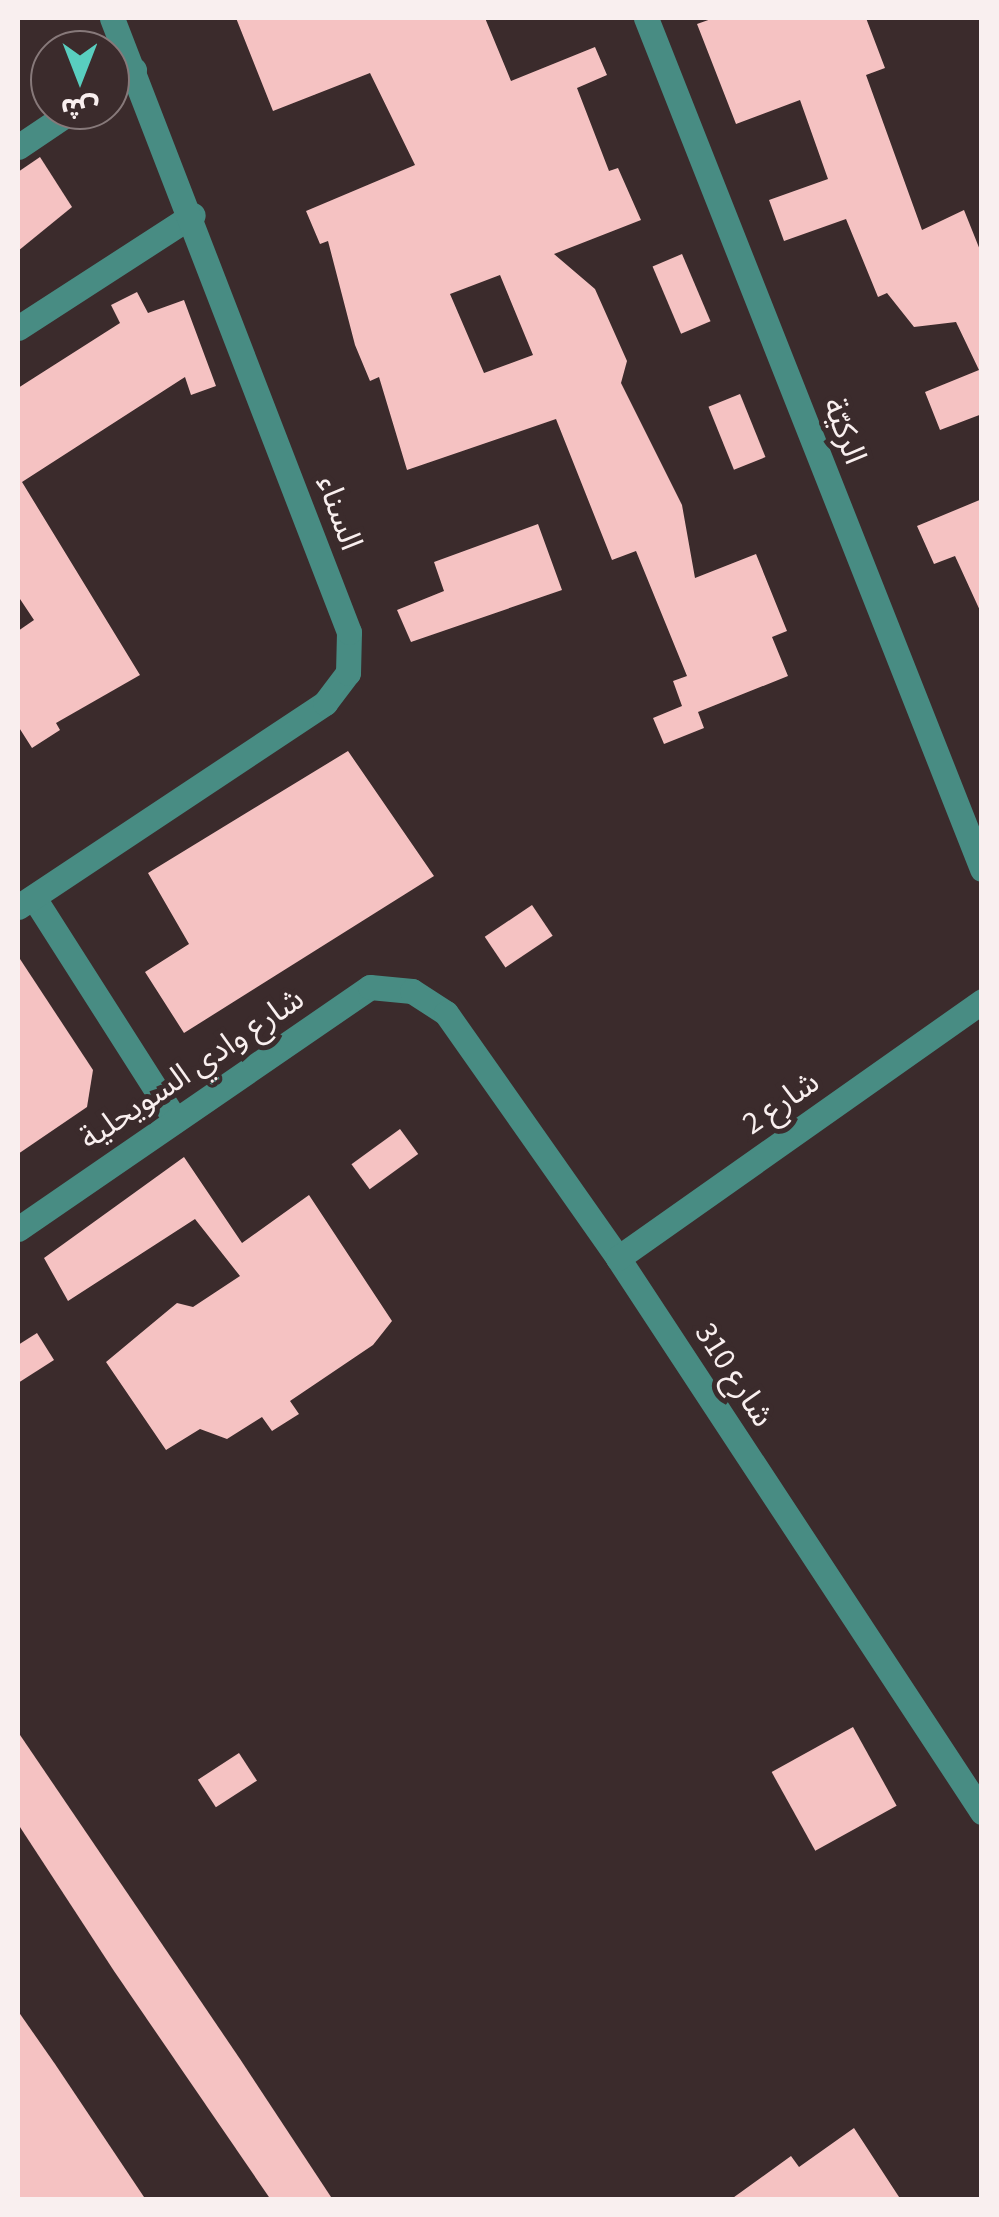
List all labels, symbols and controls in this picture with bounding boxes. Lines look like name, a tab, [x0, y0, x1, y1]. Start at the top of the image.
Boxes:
north arrow	[30, 30, 130, 130]
text: ش	[61, 88, 99, 128]
street label: الركيّة	[814, 392, 874, 470]
street label: السناء	[308, 470, 370, 556]
street label: شارع وادي السويحلية	[73, 980, 311, 1158]
street label: شارع 2	[735, 1063, 827, 1143]
street label: شارع 310	[686, 1316, 782, 1434]

